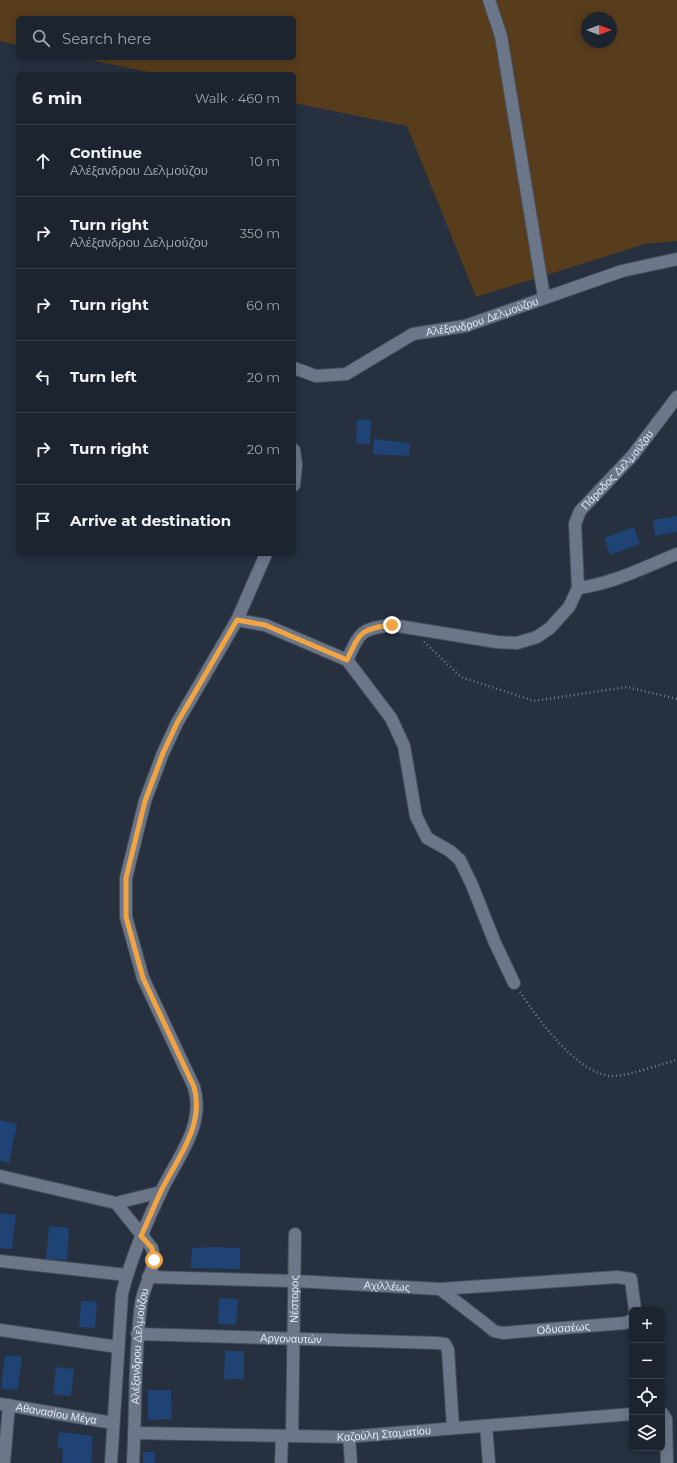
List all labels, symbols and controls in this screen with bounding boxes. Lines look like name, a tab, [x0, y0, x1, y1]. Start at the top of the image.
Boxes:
north arrow	[581, 12, 617, 48]
search box	[16, 16, 296, 60]
icon: search	[30, 27, 52, 49]
text: Search here	[62, 29, 151, 48]
text: 6 min	[32, 88, 82, 108]
text: Walk · 460 m	[195, 90, 280, 106]
text: Continue	[70, 143, 142, 162]
icon: ahead	[32, 150, 54, 172]
text: 10 m	[250, 153, 280, 169]
text: Αλέξανδρου Δελμούζου	[70, 162, 208, 178]
text: Turn right	[70, 215, 149, 234]
icon: right	[32, 222, 54, 244]
text: 350 m	[240, 225, 280, 241]
text: Αλέξανδρου Δελμούζου	[70, 234, 208, 250]
icon: right	[32, 294, 54, 316]
street label: Αλέξανδρου Δελμούζου	[425, 294, 540, 339]
text: Turn right	[70, 295, 149, 314]
text: 60 m	[246, 297, 280, 313]
icon: left	[32, 366, 54, 388]
text: Turn left	[70, 367, 137, 386]
text: 20 m	[247, 369, 280, 385]
street label: Πάροδος Δελμούζου	[578, 427, 656, 512]
icon: right	[32, 438, 54, 460]
text: Turn right	[70, 439, 149, 458]
text: 20 m	[247, 441, 280, 457]
icon: arrive	[32, 510, 54, 532]
text: Arrive at destination	[70, 511, 231, 530]
route end	[383, 616, 401, 634]
route start	[145, 1251, 163, 1269]
street label: Νέστορος	[287, 1275, 301, 1323]
street label: Αχιλλέως	[363, 1278, 410, 1294]
street label: Αλέξανδρου Δελμούζου	[128, 1286, 152, 1405]
map controls	[629, 1307, 665, 1451]
button: +	[629, 1307, 665, 1343]
street label: Οδυσσέως	[536, 1319, 590, 1337]
street label: Αργοναυτών	[260, 1331, 322, 1347]
button: −	[629, 1343, 665, 1379]
button: locate	[629, 1379, 665, 1415]
street label: Αθανασίου Μέγα	[15, 1400, 98, 1427]
button: layers	[629, 1415, 665, 1451]
street label: Καζούλη Σταματίου	[337, 1423, 431, 1444]

